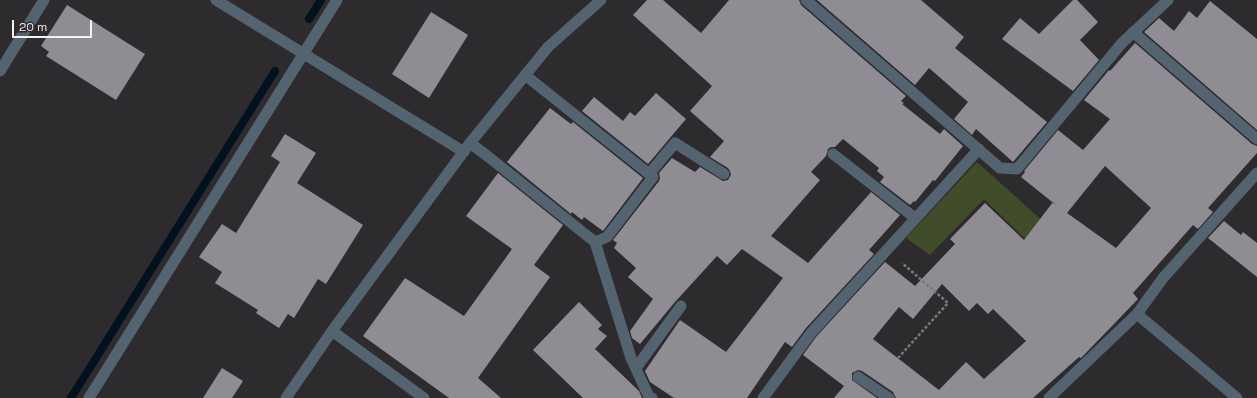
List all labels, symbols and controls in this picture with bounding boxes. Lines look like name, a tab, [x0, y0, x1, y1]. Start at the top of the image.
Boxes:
scale bar	[14, 12, 94, 38]
text: 20 m	[19, 19, 47, 35]

